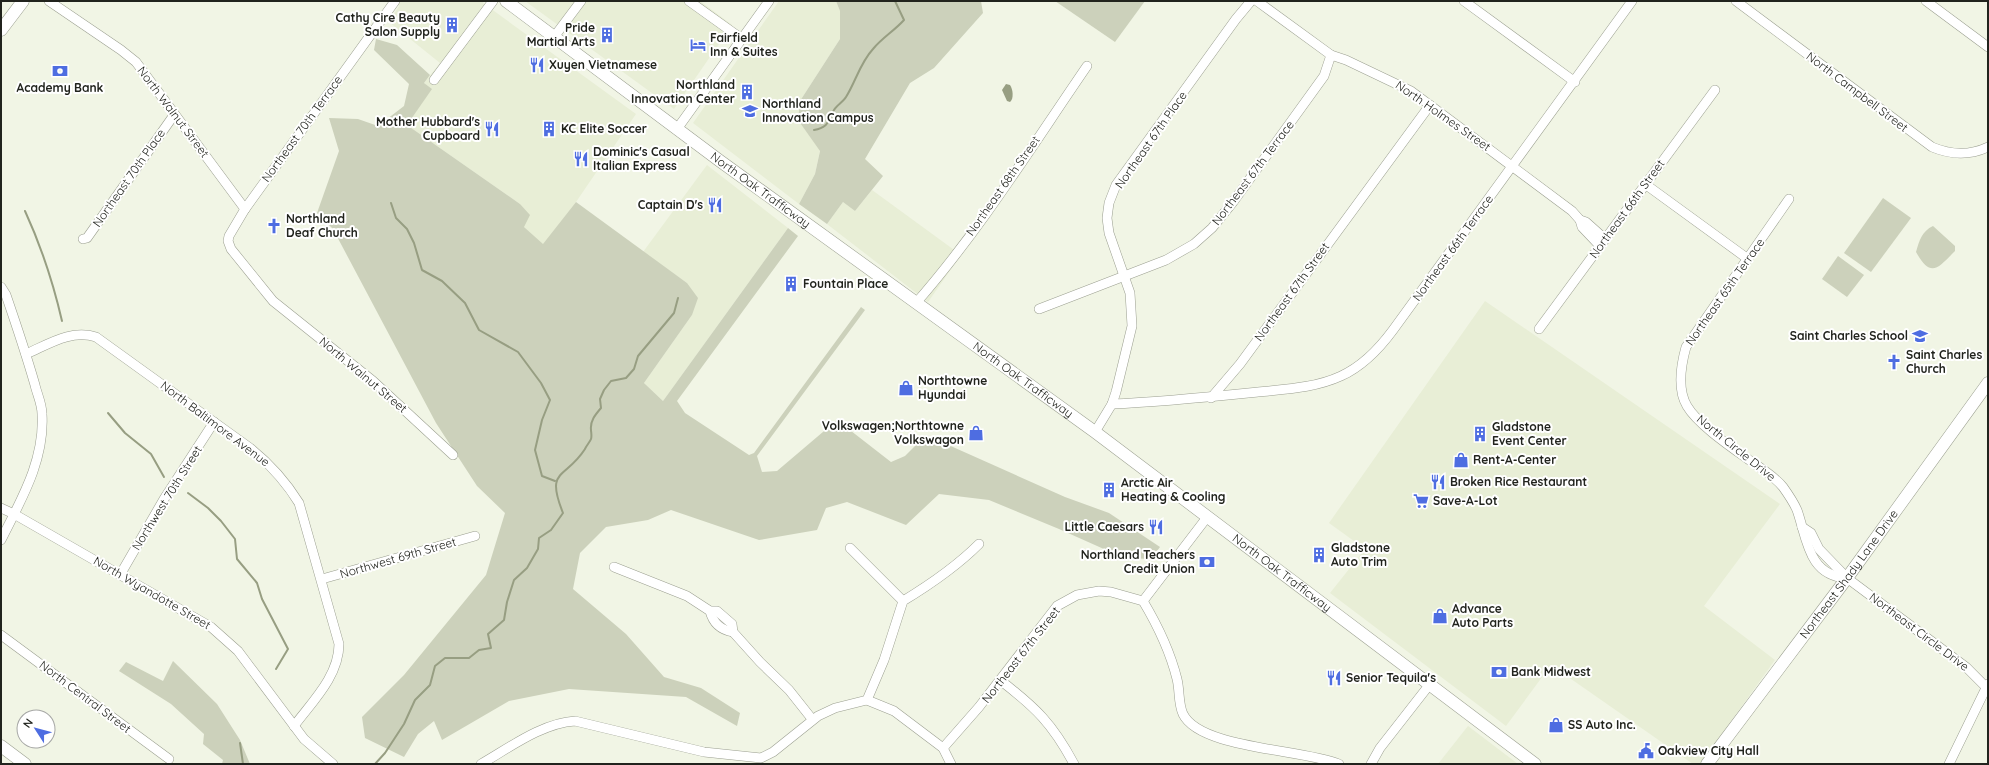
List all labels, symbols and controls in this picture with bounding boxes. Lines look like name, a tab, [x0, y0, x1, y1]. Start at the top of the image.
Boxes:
place label: Cathy Cire Beauty Salon Supply	[336, 10, 440, 39]
building icon: Cathy Cire Beauty Salon Supply	[443, 16, 461, 34]
place label: Pride Martial Arts	[527, 20, 595, 49]
building icon: Pride Martial Arts	[598, 26, 616, 44]
place label: Fairfield Inn & Suites	[710, 30, 778, 59]
hotel icon: Fairfield Inn & Suites	[689, 36, 707, 54]
street label: North Campbell Street	[1803, 48, 1911, 135]
restaurant icon: Xuyen Vietnamese	[528, 56, 546, 74]
place label: Xuyen Vietnamese	[549, 57, 657, 72]
bank icon: Academy Bank	[51, 62, 69, 80]
street label: North Walnut Street	[134, 63, 213, 160]
street label: Northeast 70th Terrace	[258, 72, 345, 185]
place label: Northland Innovation Center	[631, 77, 735, 106]
street label: North Holmes Street	[1393, 77, 1494, 154]
place label: Academy Bank	[17, 80, 104, 95]
building icon: Northland Innovation Center	[738, 83, 756, 101]
street label: Northeast 67th Place	[1111, 88, 1190, 191]
place label: Northland Innovation Campus	[762, 96, 874, 125]
school or university icon: Northland Innovation Campus	[741, 102, 759, 120]
place label: Mother Hubbard's Cupboard	[376, 114, 480, 143]
street label: Northeast 67th Terrace	[1208, 117, 1297, 228]
restaurant icon: Mother Hubbard's Cupboard	[483, 120, 501, 138]
building icon: KC Elite Soccer	[540, 120, 558, 138]
place label: KC Elite Soccer	[561, 121, 647, 136]
street label: Northeast 70th Place	[89, 126, 168, 230]
street label: Northeast 68th Street	[962, 133, 1043, 239]
place label: Dominic's Casual Italian Express	[593, 144, 690, 173]
street label: North Oak Trafficway	[708, 149, 814, 231]
restaurant icon: Dominic's Casual Italian Express	[572, 150, 590, 168]
street label: Northeast 66th Street	[1586, 156, 1667, 261]
street label: Northeast 66th Terrace	[1409, 192, 1496, 304]
restaurant icon: Captain D's	[706, 196, 724, 214]
place label: Captain D's	[638, 197, 703, 212]
place label: Northland Deaf Church	[286, 211, 358, 240]
church icon: Northland Deaf Church	[265, 217, 283, 235]
street label: Northeast 65th Terrace	[1682, 235, 1767, 348]
street label: Northeast 67th Street	[1251, 240, 1332, 344]
building icon: Fountain Place	[782, 275, 800, 293]
place label: Fountain Place	[803, 276, 888, 291]
school or university icon: Saint Charles School	[1911, 327, 1929, 345]
place label: Saint Charles School	[1790, 328, 1908, 343]
street label: North Walnut Street	[316, 333, 410, 416]
street label: North Oak Trafficway	[970, 338, 1076, 421]
place label: Saint Charles Church	[1906, 347, 1982, 376]
church icon: Saint Charles Church	[1885, 353, 1903, 371]
place label: Northtowne Hyundai	[918, 373, 987, 402]
street label: North Baltimore Avenue	[158, 378, 273, 470]
shop icon: Northtowne Hyundai	[897, 379, 915, 397]
street label: North Circle Drive	[1694, 411, 1779, 484]
place label: Volkswagen;Northtowne Volkswagon	[822, 418, 964, 447]
place label: Gladstone Event Center	[1492, 419, 1567, 448]
shop icon: Volkswagen;Northtowne Volkswagon	[967, 424, 985, 442]
building icon: Gladstone Event Center	[1471, 425, 1489, 443]
street label: Northwest 70th Street	[128, 443, 205, 553]
shop icon: Rent-A-Center	[1452, 451, 1470, 469]
place label: Rent-A-Center	[1473, 452, 1556, 467]
restaurant icon: Broken Rice Restaurant	[1429, 473, 1447, 491]
place label: Broken Rice Restaurant	[1450, 474, 1587, 489]
place label: Arctic Air Heating & Cooling	[1121, 475, 1225, 504]
building icon: Arctic Air Heating & Cooling	[1100, 481, 1118, 499]
supermarket icon: Save-A-Lot	[1412, 492, 1430, 510]
place label: Save-A-Lot	[1433, 493, 1498, 508]
street label: Northeast Shady Lane Drive	[1796, 506, 1901, 641]
restaurant icon: Little Caesars	[1147, 518, 1165, 536]
place label: Little Caesars	[1064, 519, 1144, 534]
street label: North Oak Trafficway	[1230, 531, 1335, 615]
street label: Northwest 69th Street	[338, 534, 458, 581]
place label: Gladstone Auto Trim	[1331, 540, 1390, 569]
building icon: Gladstone Auto Trim	[1310, 546, 1328, 564]
place label: Northland Teachers Credit Union	[1081, 547, 1195, 576]
street label: North Wyandotte Street	[91, 553, 214, 632]
bank icon: Northland Teachers Credit Union	[1198, 553, 1216, 571]
street label: Northeast Circle Drive	[1866, 589, 1972, 674]
place label: Advance Auto Parts	[1452, 601, 1513, 630]
street label: Northeast 67th Street	[978, 604, 1063, 706]
shop icon: Advance Auto Parts	[1431, 607, 1449, 625]
street label: North Central Street	[36, 657, 134, 736]
bank icon: Bank Midwest	[1490, 663, 1508, 681]
place label: Bank Midwest	[1511, 664, 1591, 679]
restaurant icon: Senior Tequila's	[1325, 669, 1343, 687]
place label: Senior Tequila's	[1346, 670, 1436, 685]
north arrow	[16, 709, 56, 749]
text: N	[20, 716, 36, 731]
shop icon: SS Auto Inc.	[1547, 716, 1565, 734]
place label: SS Auto Inc.	[1568, 717, 1636, 732]
public building icon: Oakview City Hall	[1637, 742, 1655, 760]
place label: Oakview City Hall	[1658, 743, 1759, 758]

